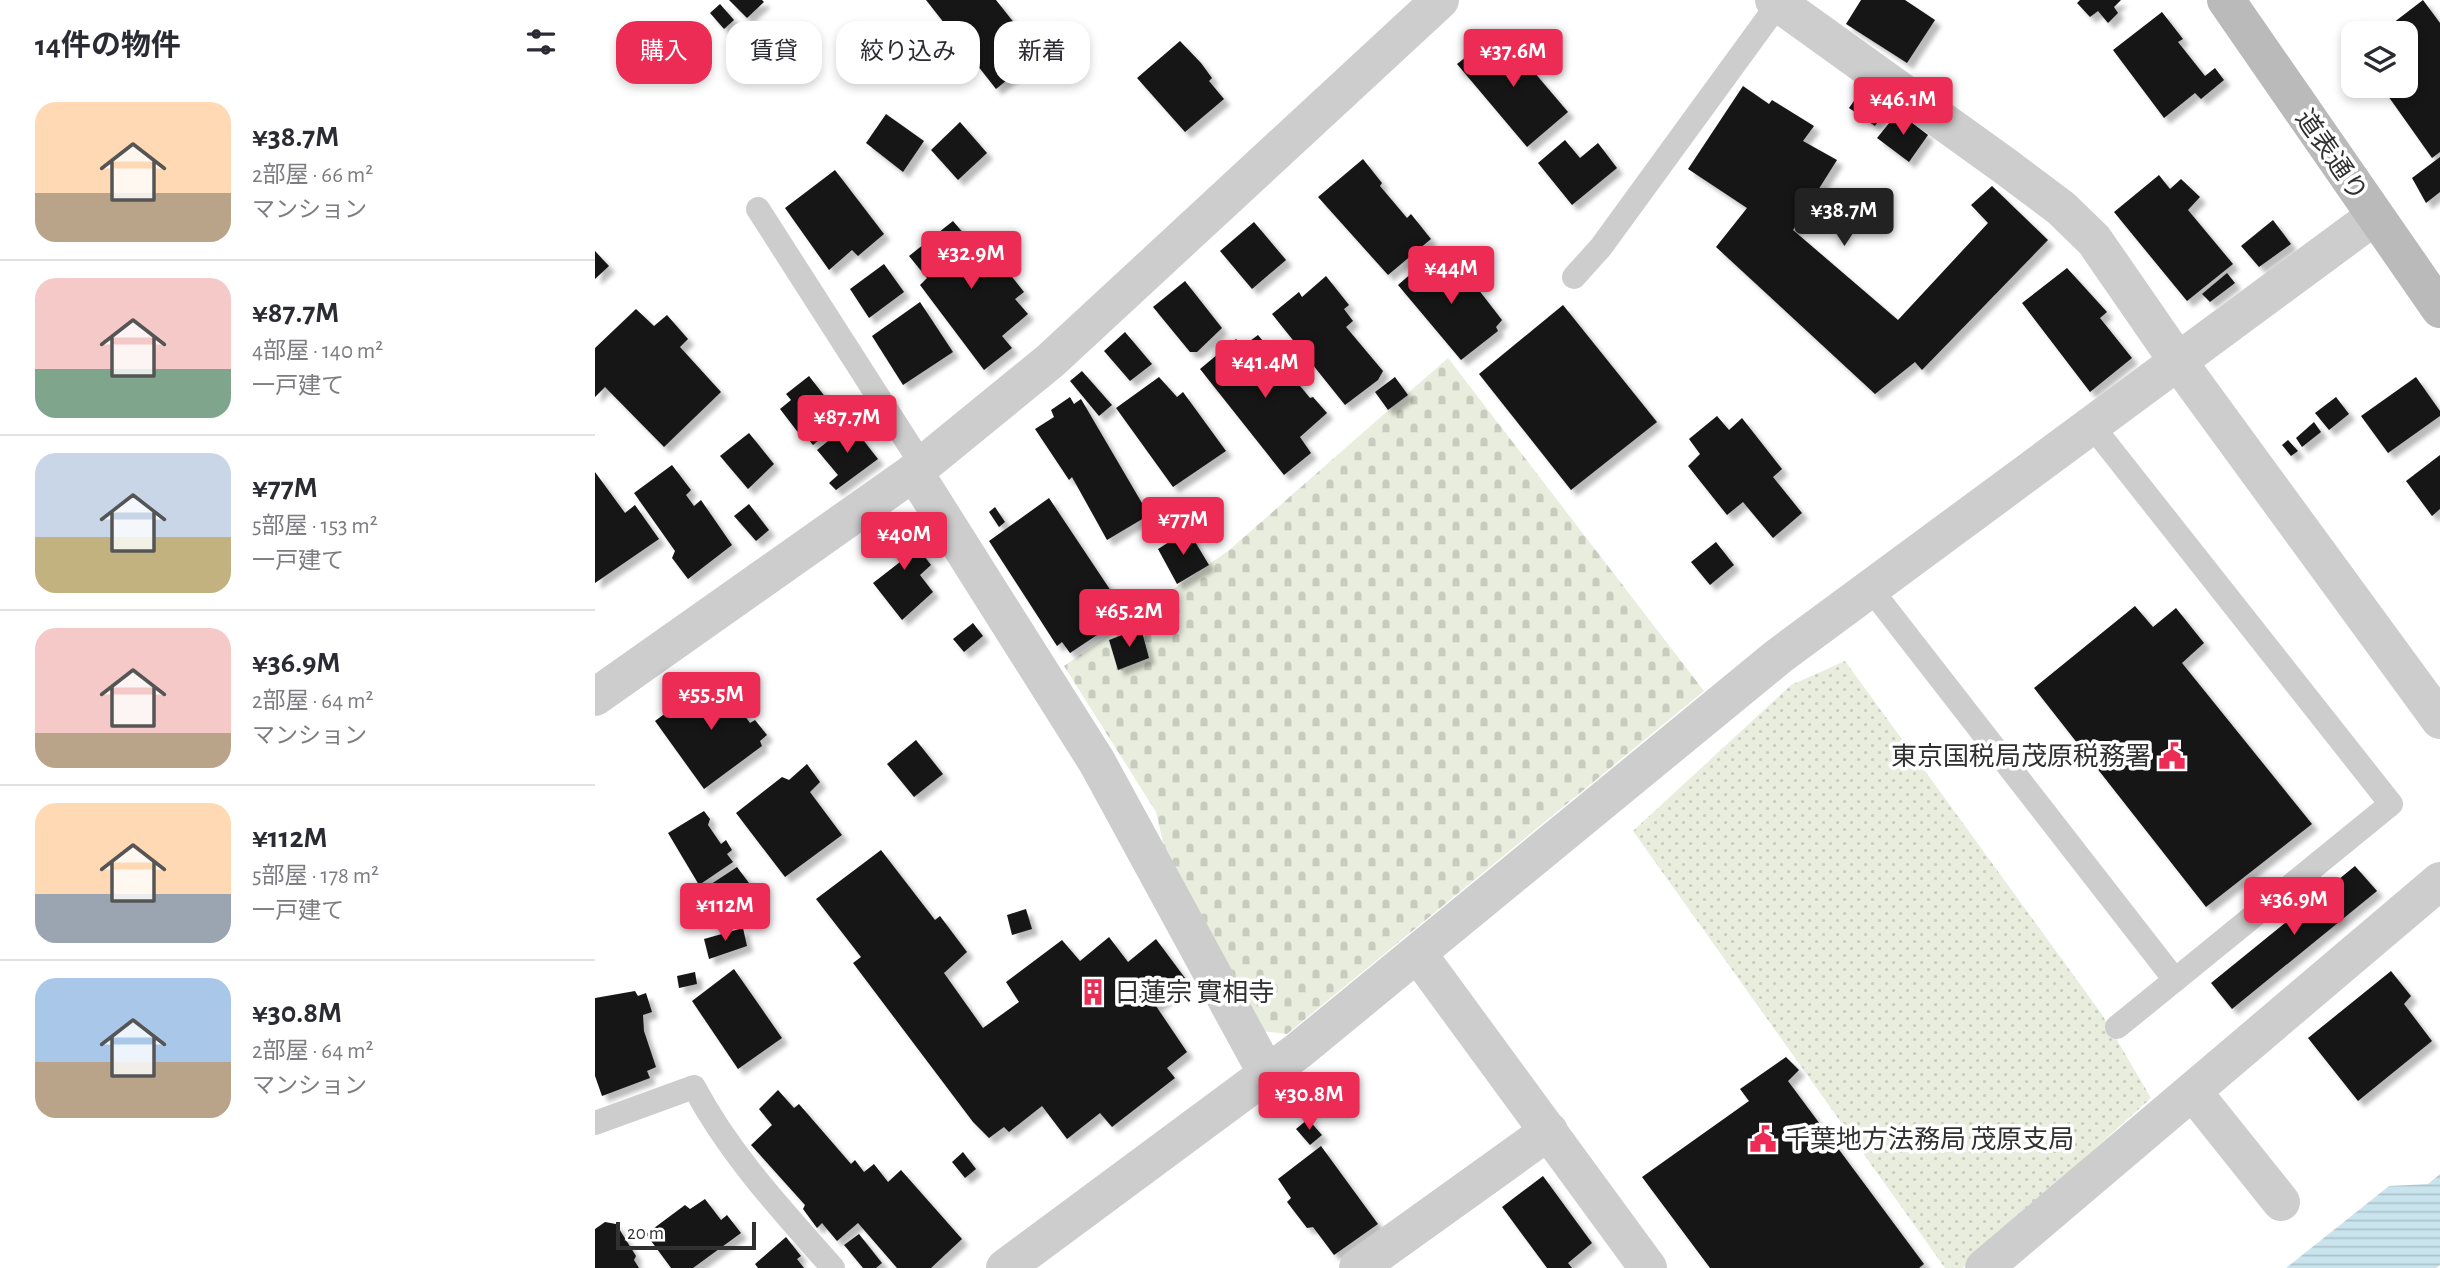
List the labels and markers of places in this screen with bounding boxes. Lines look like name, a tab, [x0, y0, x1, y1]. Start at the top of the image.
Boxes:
pin: ¥37.6M	[1456, 29, 1570, 89]
pin: ¥46.1M	[1846, 78, 1960, 137]
pin: ¥38.7M	[1787, 188, 1901, 248]
pin: ¥32.9M	[914, 232, 1028, 291]
pin: ¥44M	[1410, 246, 1492, 306]
pin: ¥41.4M	[1208, 340, 1322, 400]
pin: ¥87.7M	[790, 396, 904, 455]
pin: ¥77M	[1142, 498, 1224, 557]
pin: ¥40M	[863, 512, 945, 572]
pin: ¥65.2M	[1072, 590, 1186, 649]
pin: ¥55.5M	[654, 672, 768, 732]
public building icon: 東京国税局茂原税務署	[2157, 741, 2187, 771]
place label: 東京国税局茂原税務署	[1891, 742, 2151, 770]
pin: ¥36.9M	[2237, 878, 2351, 937]
pin: ¥112M	[676, 884, 774, 943]
building icon: 日蓮宗 實相寺	[1078, 977, 1108, 1007]
place label: 日蓮宗 實相寺	[1114, 979, 1274, 1006]
pin: ¥30.8M	[1252, 1072, 1366, 1132]
public building icon: 千葉地方法務局 茂原支局	[1748, 1124, 1778, 1154]
place label: 千葉地方法務局 茂原支局	[1784, 1125, 2074, 1153]

